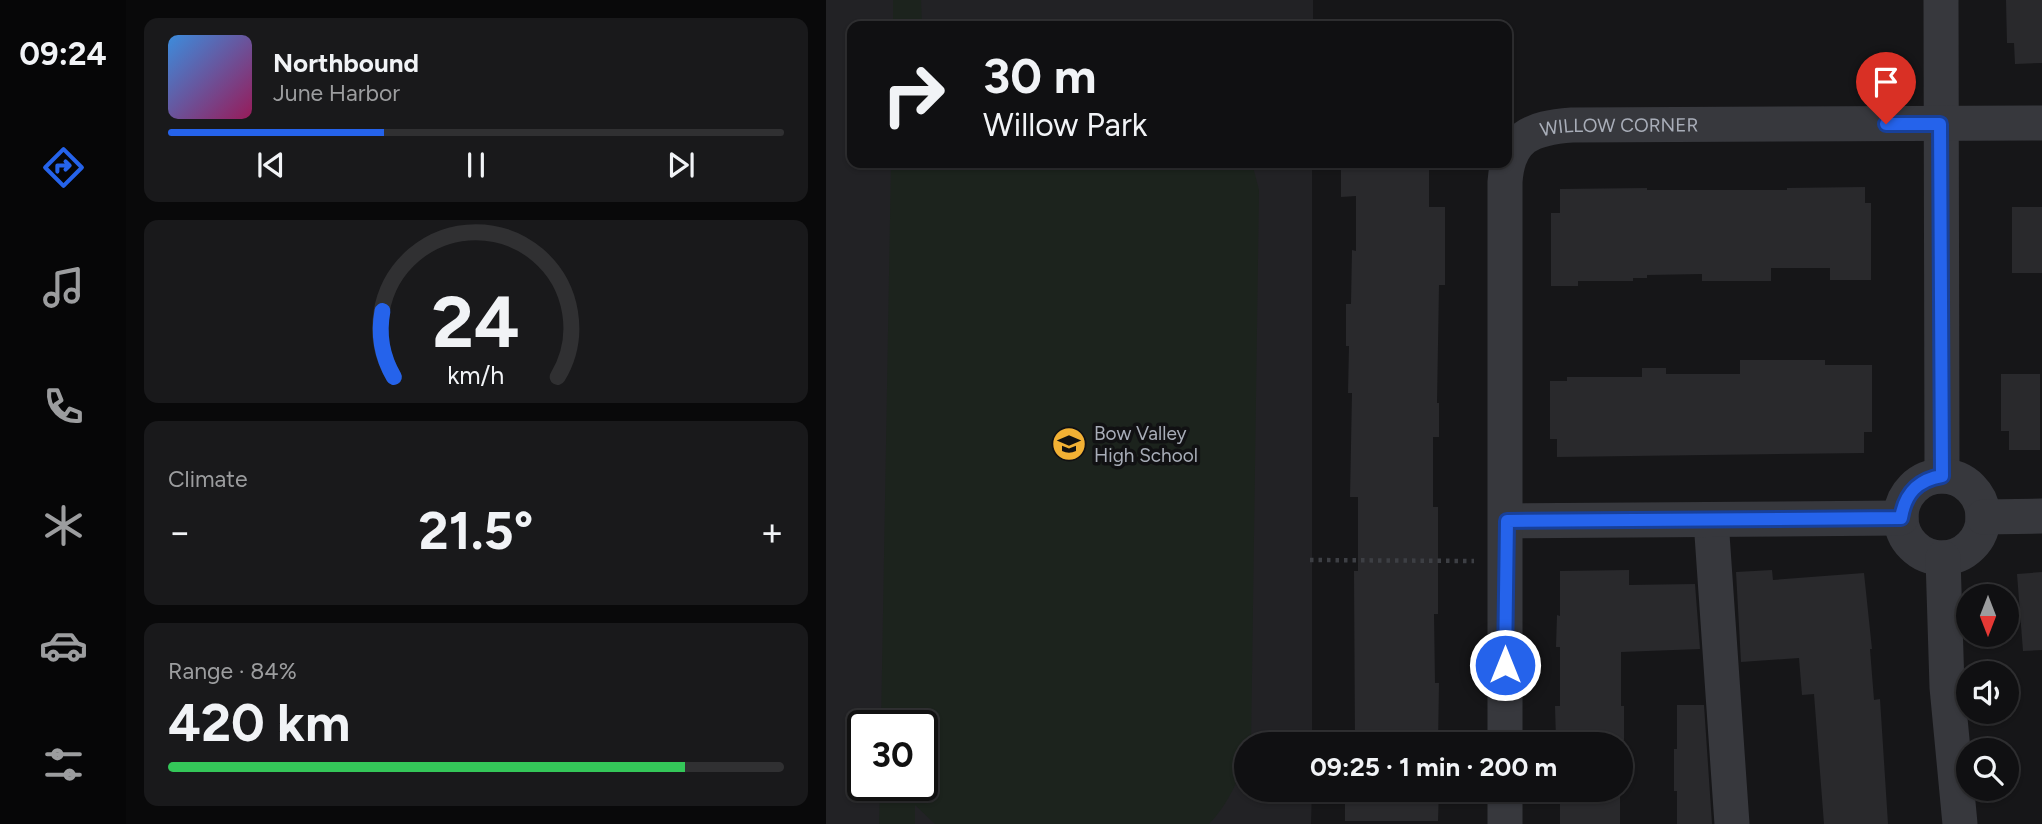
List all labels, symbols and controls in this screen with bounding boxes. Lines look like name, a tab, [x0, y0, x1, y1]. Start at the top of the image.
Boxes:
text: 09:24	[19, 35, 107, 73]
text: 30 m	[983, 46, 1096, 105]
text: Northbound	[273, 47, 419, 79]
icon: right	[868, 49, 959, 140]
pin	[1856, 52, 1916, 124]
icon: arrive	[1867, 63, 1905, 101]
text: June Harbor	[273, 79, 400, 107]
text: Willow Park	[983, 106, 1147, 144]
street label: WILLOW CORNER	[1538, 113, 1699, 141]
icon: directions	[39, 143, 88, 192]
icon: previous	[252, 146, 290, 184]
icon: pause	[457, 146, 495, 184]
icon: next	[662, 146, 700, 184]
icon: music	[39, 263, 88, 312]
text: 24	[432, 279, 520, 366]
text: km/h	[447, 360, 505, 390]
icon: phone	[39, 382, 88, 431]
place label: Bow Valley High School	[1094, 422, 1198, 467]
school or university icon: Bow Valley High School	[1050, 425, 1088, 463]
text: Climate	[168, 465, 247, 493]
text: 21.5°	[419, 500, 533, 562]
icon: climate	[39, 501, 88, 550]
text: −	[168, 509, 192, 555]
text: +	[760, 509, 784, 555]
north arrow	[1956, 584, 2020, 648]
map controls	[1956, 584, 2019, 801]
icon: car	[39, 621, 88, 670]
position arrow	[1468, 628, 1542, 702]
text: Range · 84%	[168, 657, 297, 685]
button: sound	[1956, 661, 2019, 724]
text: 420 km	[168, 692, 350, 754]
speed limit sign: 30	[847, 710, 938, 801]
button: search	[1956, 738, 2019, 801]
icon: filters	[39, 740, 88, 789]
text: 09:25 · 1 min · 200 m	[1310, 751, 1557, 783]

